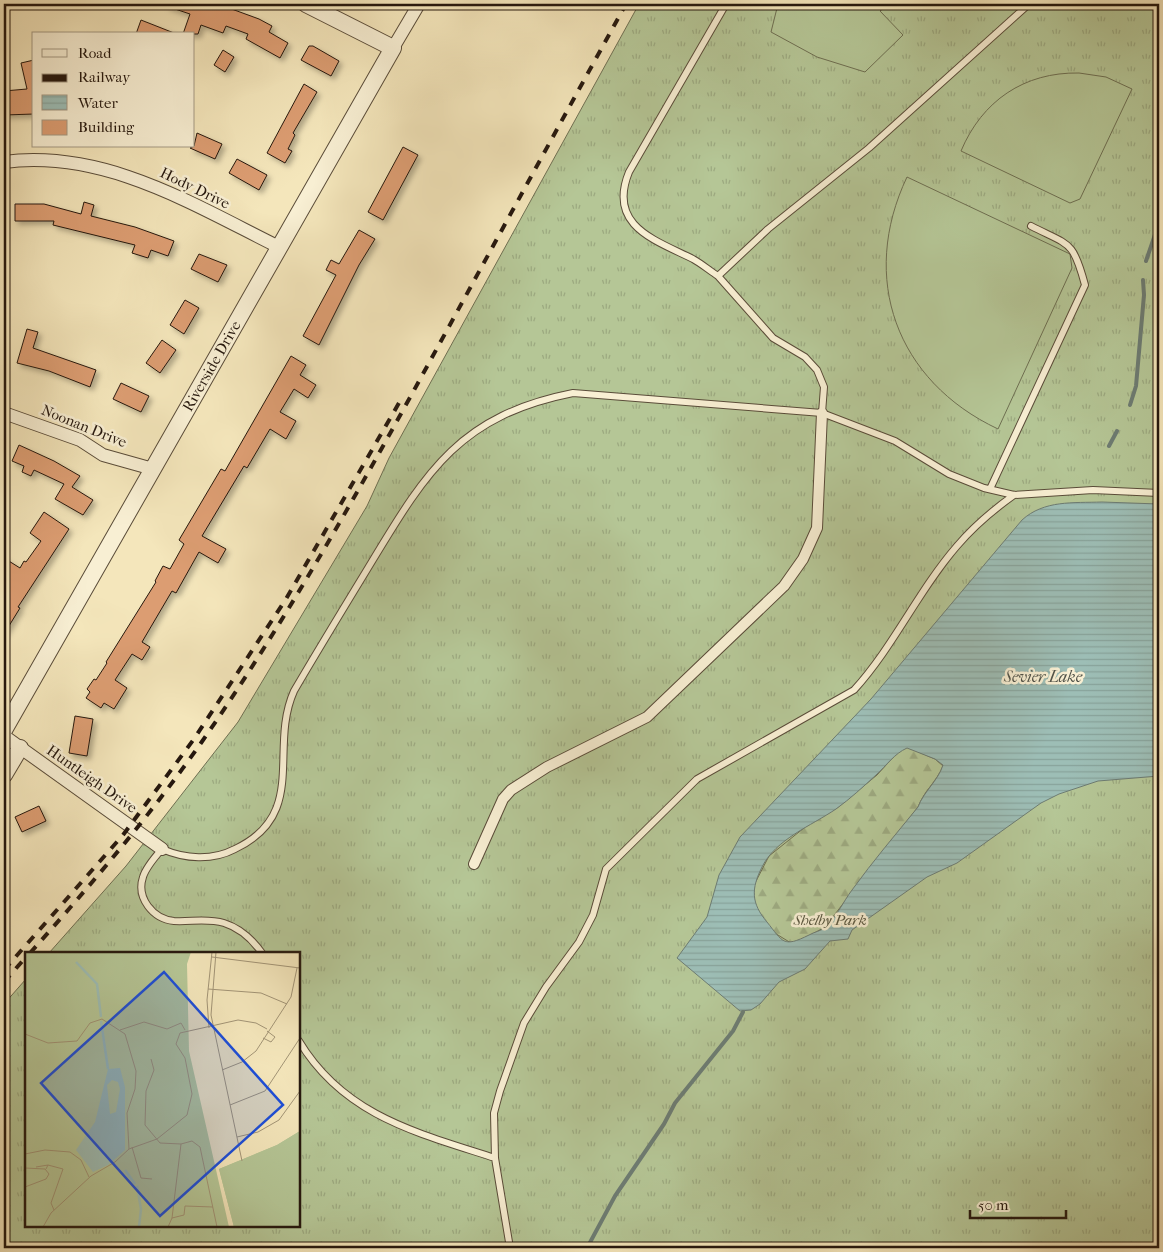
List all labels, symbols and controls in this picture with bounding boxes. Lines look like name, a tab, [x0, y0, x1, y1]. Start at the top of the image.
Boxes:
legend	[32, 32, 195, 148]
text: Road	[78, 44, 112, 62]
text: Railway	[78, 68, 131, 86]
text: Water	[77, 94, 118, 112]
text: Building	[78, 118, 135, 136]
street label: Hody Drive	[157, 163, 233, 213]
street label: Riverside Drive	[179, 317, 245, 415]
street label: Noonan Drive	[39, 401, 130, 451]
water label: Sevier Lake	[1003, 667, 1083, 686]
street label: Huntleigh Drive	[43, 741, 141, 817]
park label: Shelby Park	[792, 911, 867, 929]
inset map	[25, 952, 300, 1227]
scale bar	[970, 1187, 1067, 1219]
text: 50 m	[978, 1196, 1009, 1214]

